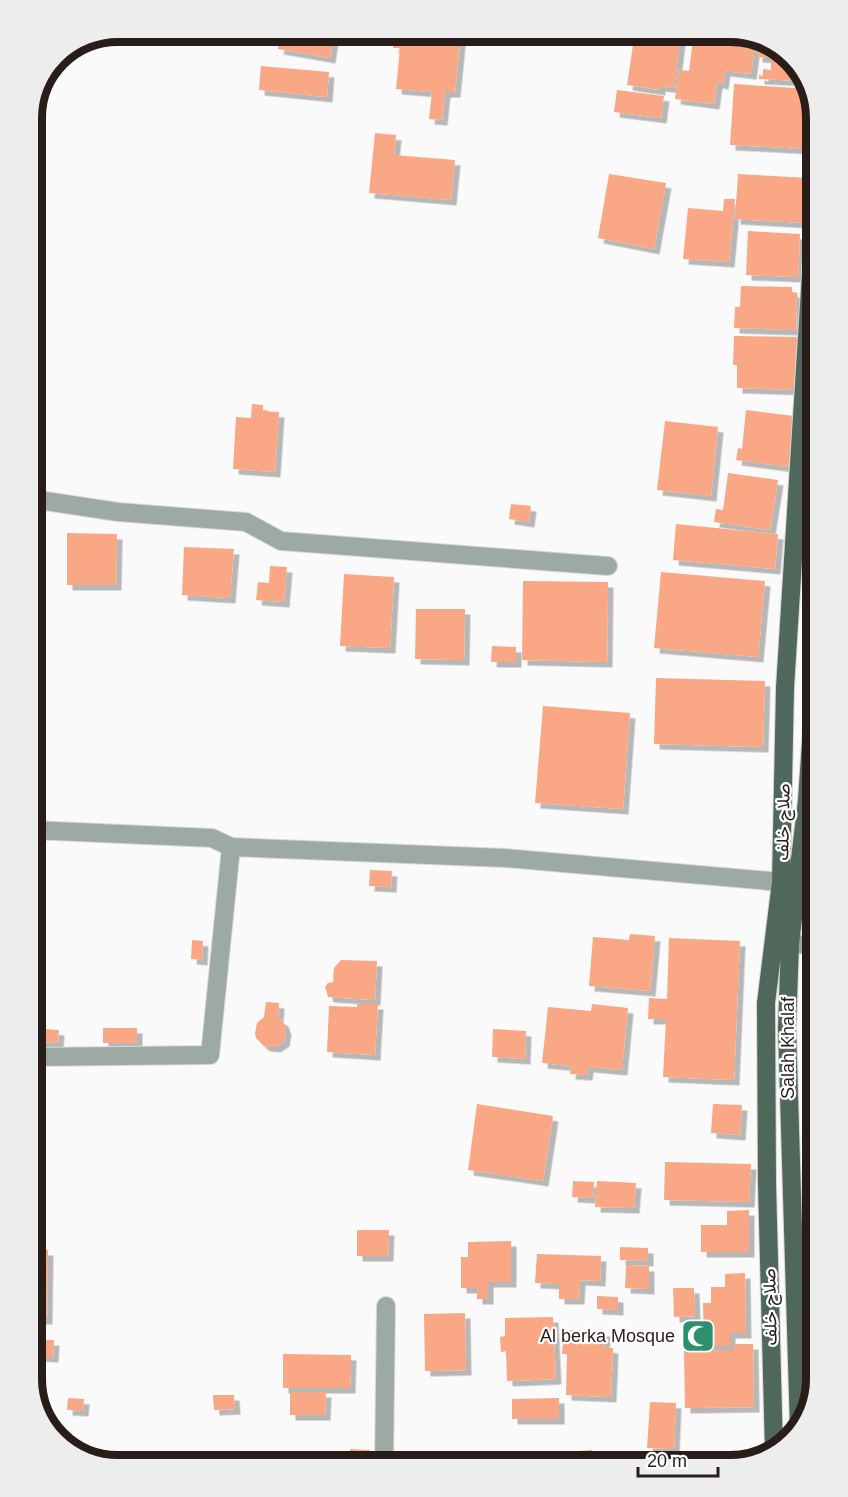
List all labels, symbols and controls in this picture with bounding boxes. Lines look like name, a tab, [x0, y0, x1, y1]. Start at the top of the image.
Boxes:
street label: صلاح خلف	[772, 783, 796, 861]
street label: Salah Khalaf	[778, 996, 798, 1099]
street label: صلاح خلف	[759, 1268, 783, 1346]
mosque icon: Al berka Mosque	[680, 1318, 716, 1354]
place label: Al berka Mosque	[540, 1326, 675, 1346]
scale bar	[638, 1440, 718, 1478]
text: 20 m	[647, 1451, 687, 1471]

